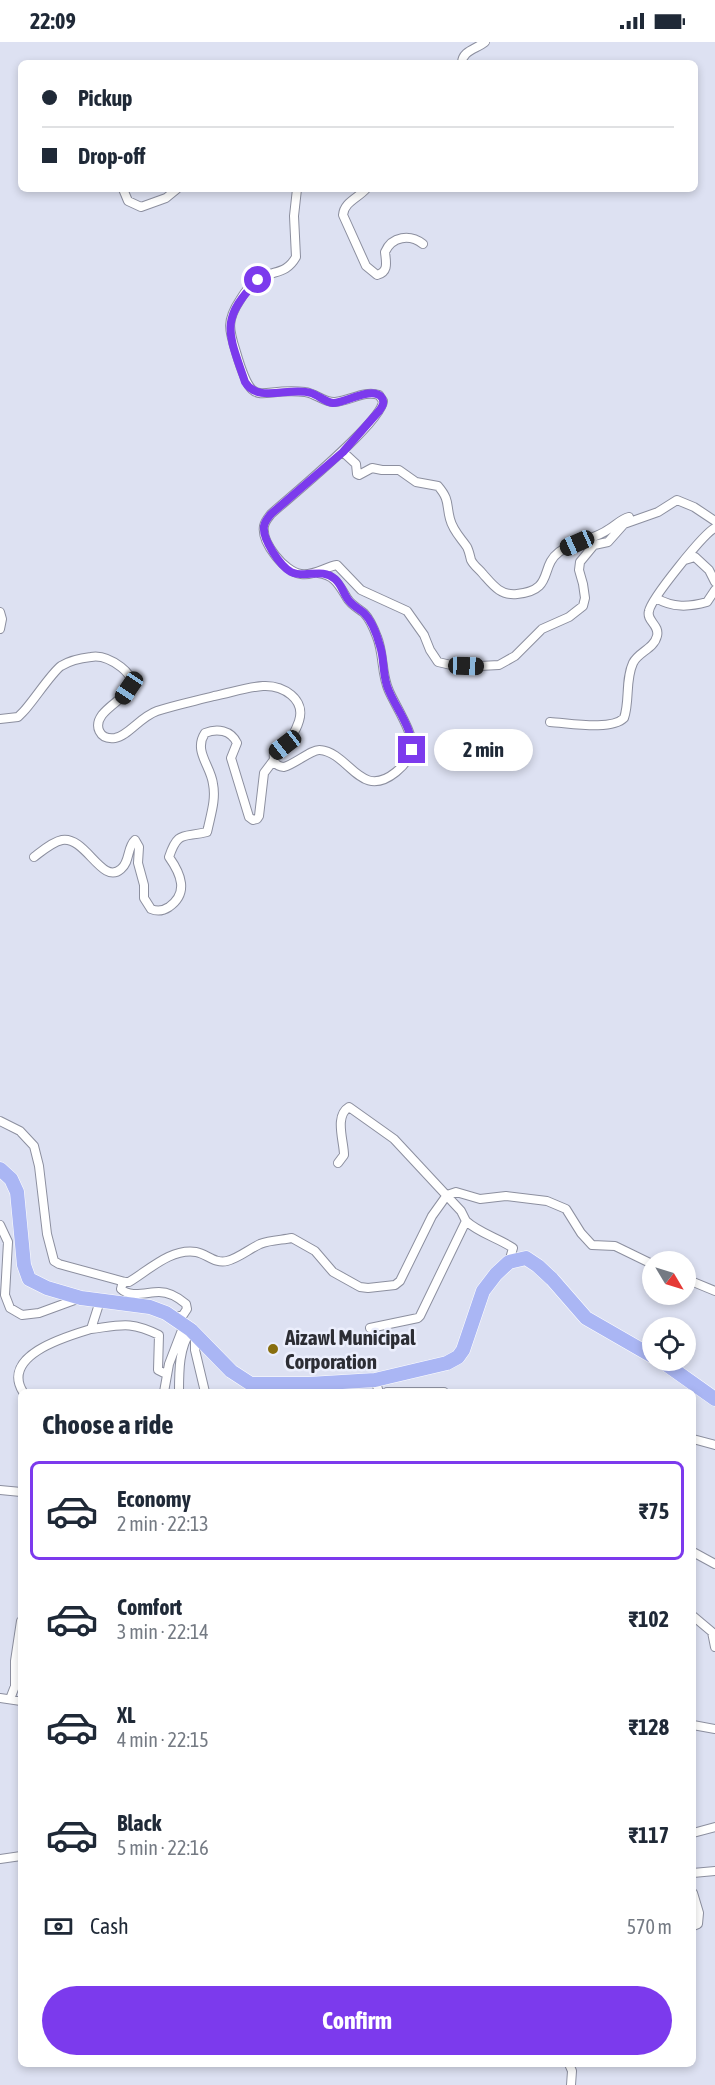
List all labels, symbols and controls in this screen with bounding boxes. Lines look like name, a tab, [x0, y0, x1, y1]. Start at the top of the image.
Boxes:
text: 22:09	[30, 8, 76, 34]
text: Pickup	[78, 85, 133, 111]
text: Drop-off	[78, 143, 145, 169]
route start	[244, 266, 271, 293]
car	[557, 527, 597, 559]
car	[448, 656, 484, 676]
car	[111, 668, 147, 708]
car	[265, 727, 305, 763]
callout: 2 min	[433, 729, 532, 771]
route end	[398, 736, 425, 763]
text: 2 min	[463, 738, 504, 761]
north arrow	[642, 1251, 696, 1305]
map controls	[642, 1251, 696, 1371]
button: locate	[642, 1317, 696, 1371]
place label: Aizawl Municipal Corporation	[284, 1325, 416, 1373]
marker: Aizawl Municipal Corporation	[266, 1342, 280, 1356]
text: Choose a ride	[42, 1409, 174, 1440]
icon: car	[45, 1484, 99, 1538]
text: Economy	[117, 1486, 191, 1512]
text: ₹75	[639, 1498, 669, 1524]
text: 2 min · 22:13	[117, 1512, 209, 1535]
icon: car	[45, 1592, 99, 1646]
text: Comfort	[117, 1594, 182, 1620]
text: ₹102	[629, 1606, 669, 1632]
text: 3 min · 22:14	[117, 1620, 209, 1643]
icon: car	[45, 1700, 99, 1754]
text: XL	[117, 1702, 135, 1728]
text: ₹128	[629, 1714, 669, 1740]
text: 4 min · 22:15	[117, 1728, 209, 1751]
icon: car	[45, 1808, 99, 1862]
text: Black	[117, 1810, 161, 1836]
text: ₹117	[629, 1822, 669, 1848]
text: 5 min · 22:16	[117, 1836, 209, 1859]
icon: cash	[42, 1910, 75, 1943]
text: Cash	[90, 1913, 129, 1939]
text: 570 m	[627, 1915, 672, 1938]
button: Confirm	[42, 1986, 672, 2055]

